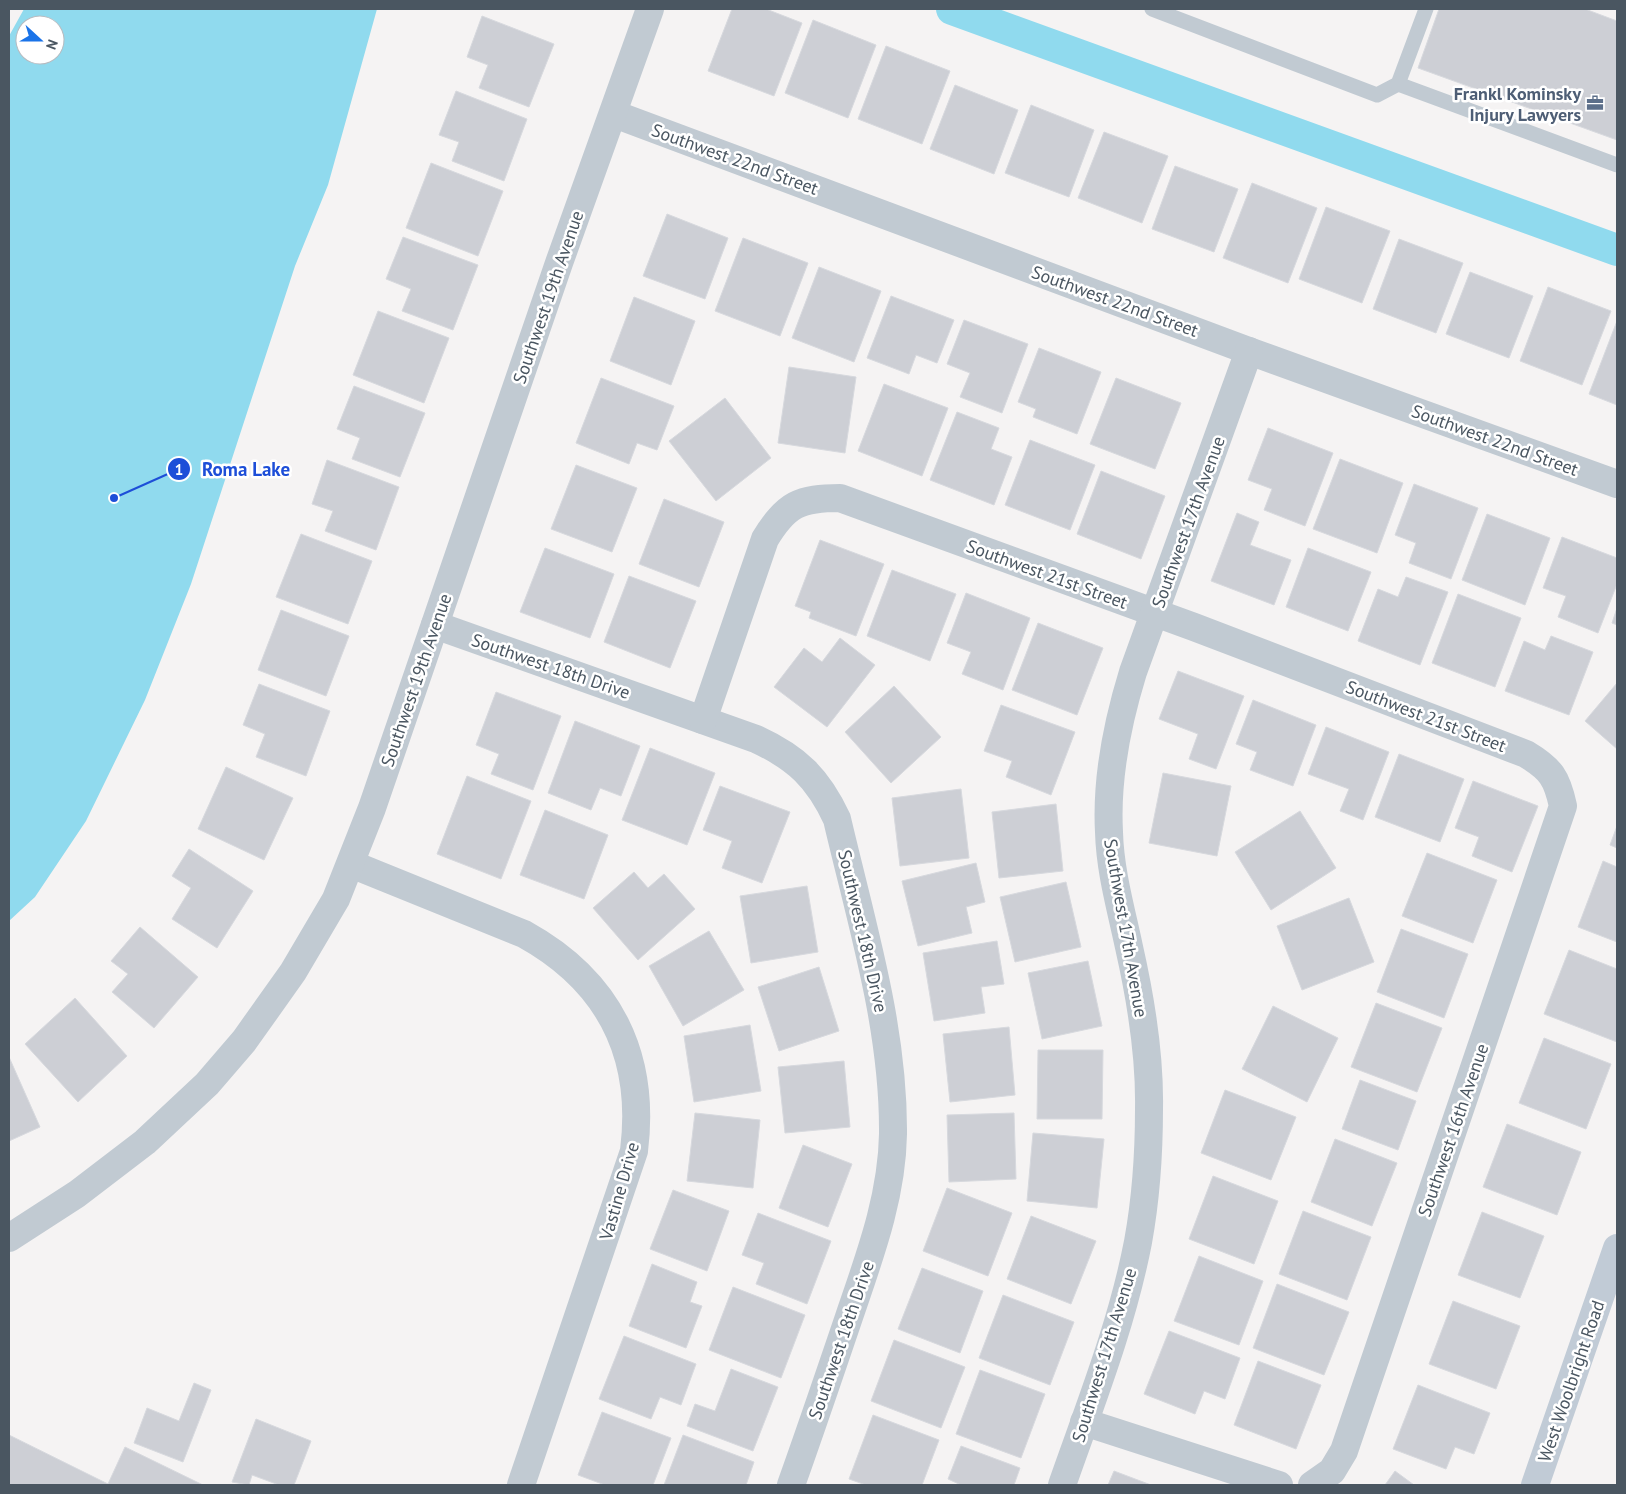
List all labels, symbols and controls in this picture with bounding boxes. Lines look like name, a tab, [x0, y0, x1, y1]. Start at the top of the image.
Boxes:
north arrow	[15, 15, 65, 65]
text: N	[42, 37, 62, 52]
place label: Frankl Kominsky Injury Lawyers	[1454, 82, 1581, 126]
office icon: Frankl Kominsky Injury Lawyers	[1585, 93, 1605, 113]
street label: Southwest 22nd Street	[649, 118, 821, 200]
street label: Southwest 19th Avenue	[508, 207, 588, 387]
street label: Southwest 22nd Street	[1029, 260, 1201, 342]
street label: Southwest 22nd Street	[1409, 399, 1581, 481]
street label: Southwest 17th Avenue	[1146, 433, 1230, 611]
callout: Roma Lake	[166, 452, 300, 486]
text: Roma Lake	[202, 457, 290, 481]
text: 1	[175, 460, 183, 479]
street label: Southwest 21st Street	[963, 534, 1131, 614]
street label: Southwest 19th Avenue	[376, 590, 456, 770]
street label: Southwest 18th Drive	[469, 628, 633, 704]
street label: Southwest 21st Street	[1343, 675, 1509, 757]
street label: Southwest 17th Avenue	[1099, 837, 1153, 1019]
street label: Southwest 18th Drive	[833, 847, 893, 1015]
street label: Southwest 16th Avenue	[1413, 1040, 1493, 1220]
street label: Vastine Drive	[594, 1139, 644, 1244]
street label: Southwest 18th Drive	[803, 1258, 879, 1422]
street label: Southwest 17th Avenue	[1067, 1265, 1141, 1445]
street label: West Woolbright Road	[1533, 1297, 1609, 1465]

